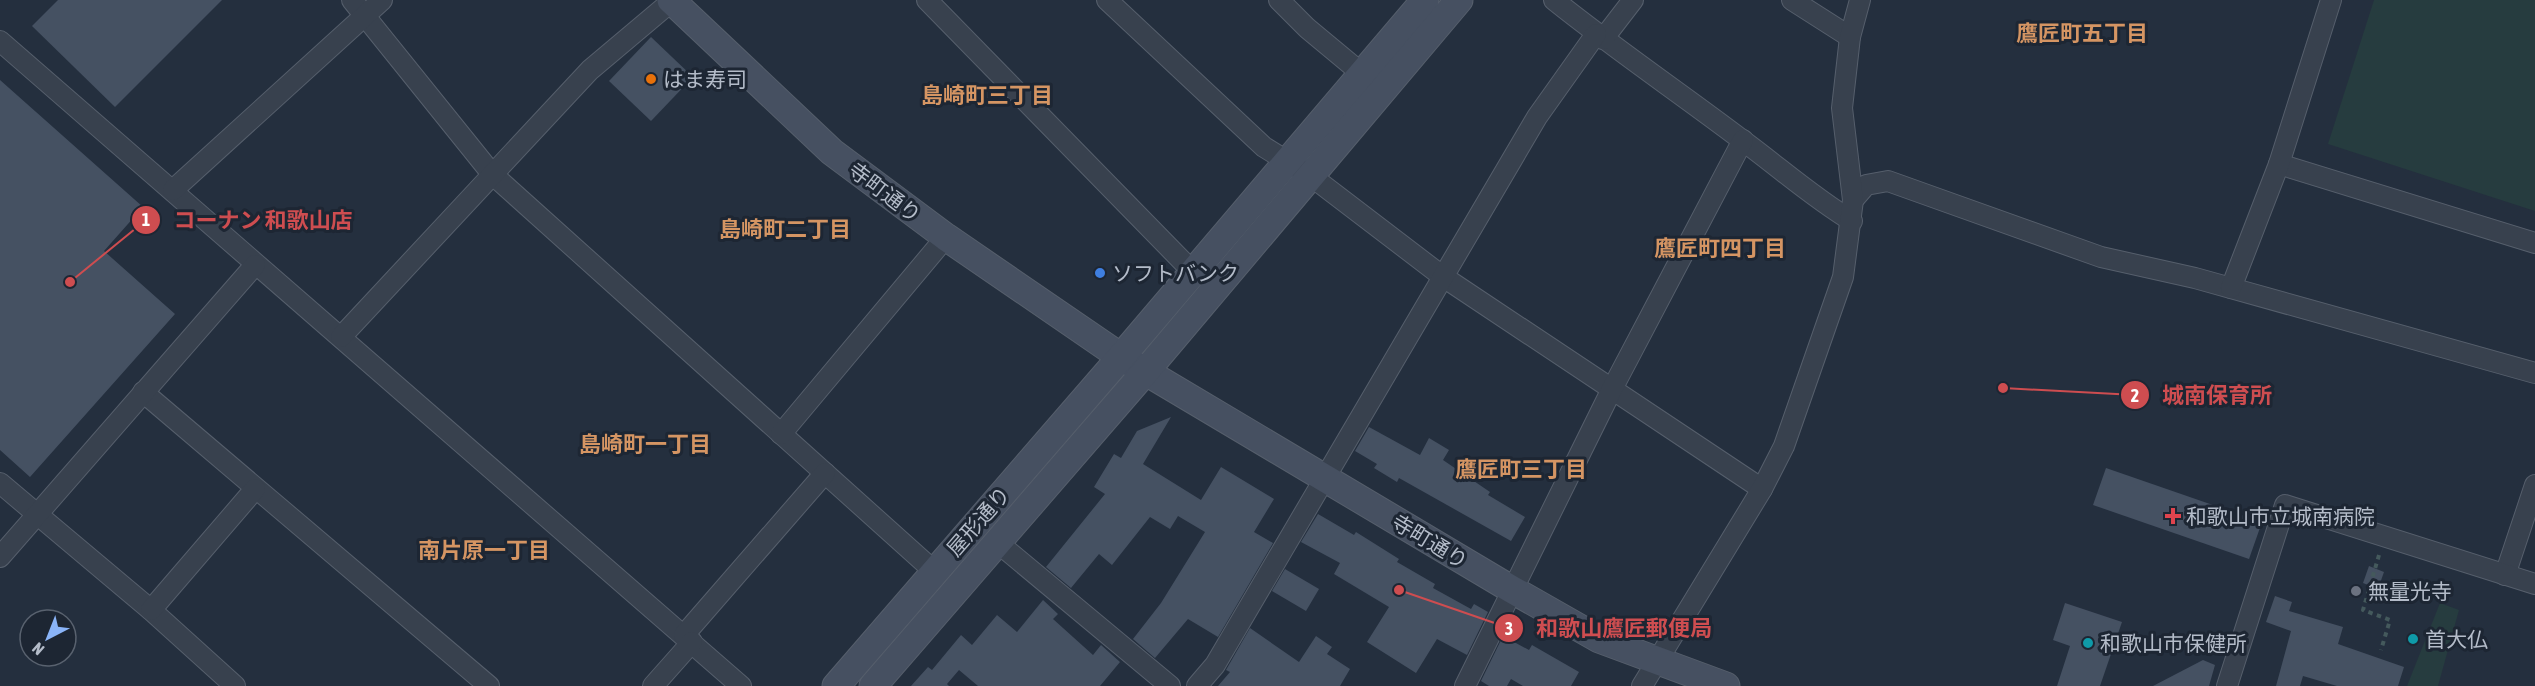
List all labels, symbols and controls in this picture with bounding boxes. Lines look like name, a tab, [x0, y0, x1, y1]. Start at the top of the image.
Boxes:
district label: 鷹匠町五丁目	[2016, 20, 2148, 46]
place label: はま寿司	[663, 67, 747, 91]
marker: はま寿司	[644, 72, 658, 86]
district label: 島崎町三丁目	[921, 82, 1053, 108]
street label: 寺町通り	[844, 157, 926, 227]
callout: コーナン 和歌山店	[131, 200, 364, 240]
text: コーナン 和歌山店	[173, 207, 353, 233]
text: 1	[142, 209, 150, 230]
district label: 島崎町二丁目	[719, 216, 851, 242]
district label: 鷹匠町四丁目	[1654, 235, 1786, 261]
place label: ソフトバンク	[1112, 261, 1239, 285]
marker: ソフトバンク	[1093, 266, 1107, 280]
callout: 城南保育所	[2120, 375, 2284, 415]
text: 城南保育所	[2162, 382, 2272, 408]
text: 2	[2131, 385, 2139, 406]
district label: 島崎町一丁目	[579, 431, 711, 457]
district label: 鷹匠町三丁目	[1455, 456, 1587, 482]
street label: 屋形通り	[941, 481, 1015, 561]
place label: 和歌山市立城南病院	[2186, 504, 2375, 528]
marker: 和歌山市立城南病院	[2164, 507, 2182, 525]
street label: 寺町通り	[1388, 509, 1472, 573]
district label: 南片原一丁目	[418, 537, 550, 563]
place label: 無量光寺	[2368, 579, 2452, 603]
marker: 無量光寺	[2349, 584, 2363, 598]
north arrow	[18, 608, 78, 668]
callout: 和歌山鷹匠郵便局	[1494, 608, 1724, 648]
text: 和歌山鷹匠郵便局	[1536, 615, 1712, 641]
text: 3	[1505, 618, 1513, 639]
place label: 首大仏	[2425, 627, 2488, 651]
place label: 和歌山市保健所	[2100, 631, 2247, 655]
marker: 首大仏	[2406, 632, 2420, 646]
marker: 和歌山市保健所	[2081, 636, 2095, 650]
text: N	[28, 639, 47, 659]

